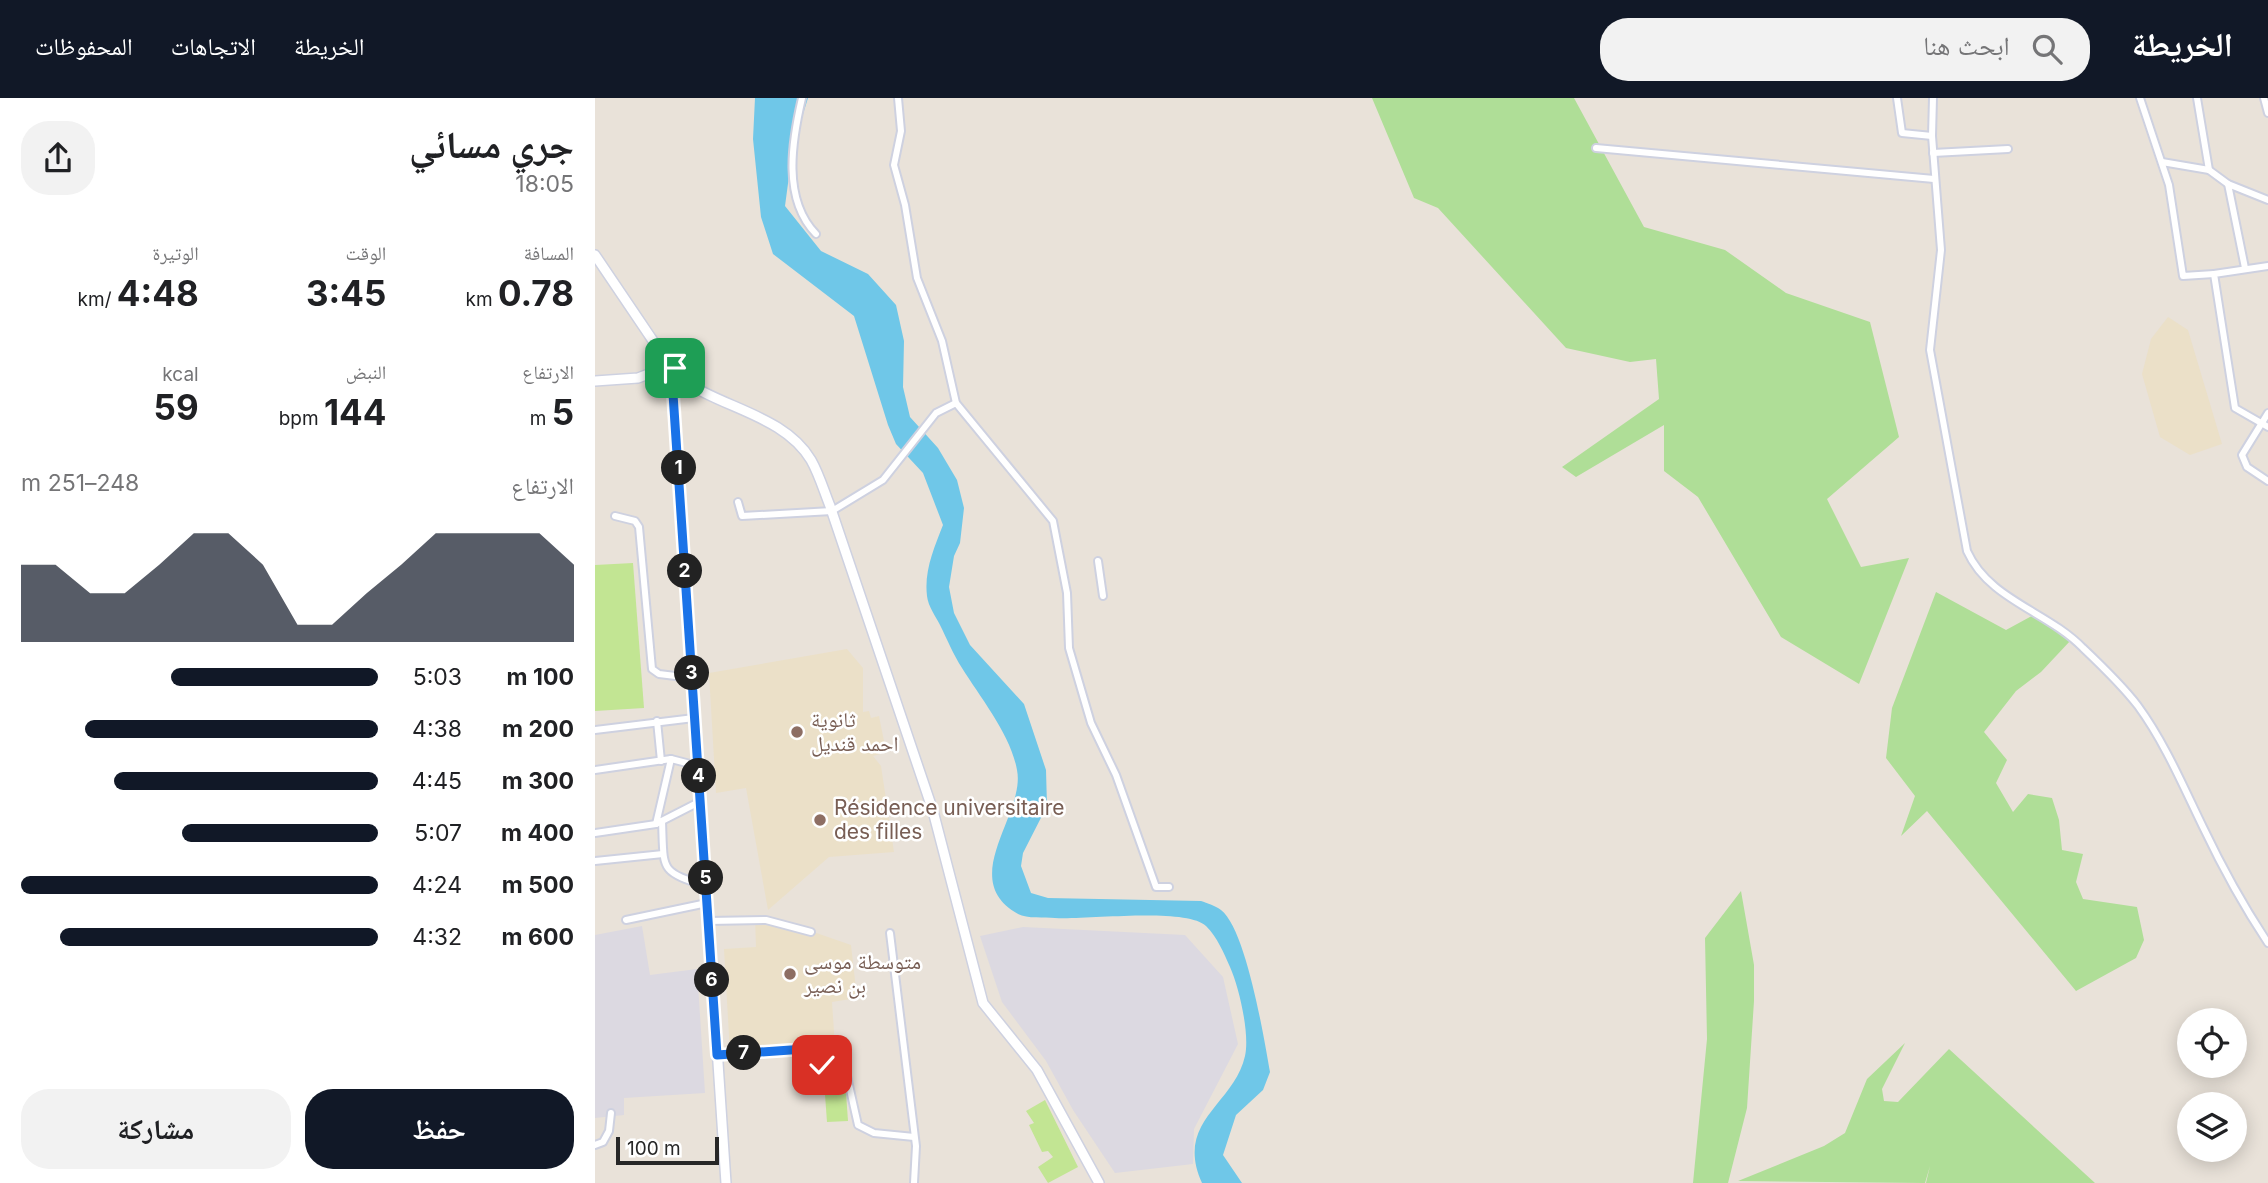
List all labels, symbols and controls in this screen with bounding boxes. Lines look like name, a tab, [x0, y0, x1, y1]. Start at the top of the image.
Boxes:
search box	[1600, 18, 2090, 81]
text: الخريطة	[2132, 24, 2233, 64]
text: ابحث هنا	[1923, 30, 2010, 61]
icon: search	[2028, 30, 2066, 68]
text: المحفوظات	[35, 32, 133, 61]
text: الاتجاهات	[171, 32, 256, 61]
text: الخريطة	[294, 32, 365, 61]
button: share	[21, 121, 95, 195]
text: جري مسائي	[409, 121, 574, 167]
text: 18:05	[515, 170, 574, 198]
text: الوتيرة	[152, 242, 199, 265]
text: الوقت	[345, 242, 386, 265]
text: المسافة	[524, 242, 574, 265]
text: 4:48	[117, 272, 199, 314]
text: 3:45	[306, 272, 386, 314]
text: 0.78	[498, 272, 574, 314]
text: /km	[78, 288, 117, 311]
text: km	[466, 288, 498, 311]
pin	[645, 338, 705, 398]
icon: arrive	[656, 349, 694, 387]
text: النبض	[346, 361, 386, 384]
text: الارتفاع	[522, 361, 574, 384]
text: kcal	[162, 363, 199, 386]
text: 59	[154, 386, 199, 428]
text: 144	[324, 391, 386, 433]
text: 5	[552, 391, 574, 433]
text: bpm	[279, 407, 324, 430]
text: m	[530, 407, 552, 430]
pin: 1	[661, 450, 697, 486]
text: 1	[674, 456, 683, 479]
text: 248–251 m	[21, 469, 139, 497]
text: الارتفاع	[511, 472, 574, 500]
pin: 2	[667, 554, 703, 588]
text: 2	[679, 559, 690, 582]
pin: 3	[675, 656, 709, 690]
text: 3	[685, 661, 698, 684]
text: 5:03	[413, 663, 462, 691]
text: 100 m	[507, 663, 574, 691]
place label: ثانوية احمد قنديل	[811, 707, 898, 757]
text: 4:38	[412, 715, 462, 743]
text: 200 m	[502, 715, 574, 743]
marker: ثانوية احمد قنديل	[789, 724, 805, 740]
pin: 4	[681, 758, 717, 794]
text: 4	[692, 764, 705, 787]
text: 4:45	[412, 767, 462, 795]
text: 300 m	[502, 767, 574, 795]
place label: Résidence universitaire des filles	[834, 795, 1065, 844]
marker: Résidence universitaire des filles	[812, 812, 828, 828]
text: 5:07	[414, 819, 462, 847]
text: 400 m	[501, 819, 574, 847]
pin: 5	[689, 860, 723, 896]
text: 5	[699, 866, 712, 889]
text: 4:24	[412, 871, 462, 899]
text: 500 m	[502, 871, 574, 899]
text: 4:32	[412, 923, 462, 951]
text: 600 m	[502, 923, 574, 951]
place label: متوسطة موسى بن نصير	[803, 949, 921, 999]
pin: 6	[695, 962, 729, 998]
marker: متوسطة موسى بن نصير	[782, 966, 798, 982]
text: 6	[705, 968, 718, 991]
map controls	[2177, 1008, 2247, 1162]
button: locate	[2177, 1008, 2247, 1078]
pin: 7	[727, 1035, 761, 1070]
pin	[792, 1035, 852, 1095]
text: 7	[738, 1041, 749, 1064]
icon: check	[803, 1046, 841, 1084]
button: مشاركة	[21, 1089, 291, 1169]
button: حفظ	[305, 1089, 574, 1169]
button: layers	[2177, 1092, 2247, 1162]
scale bar	[616, 1134, 719, 1166]
text: 100 m	[627, 1137, 681, 1160]

